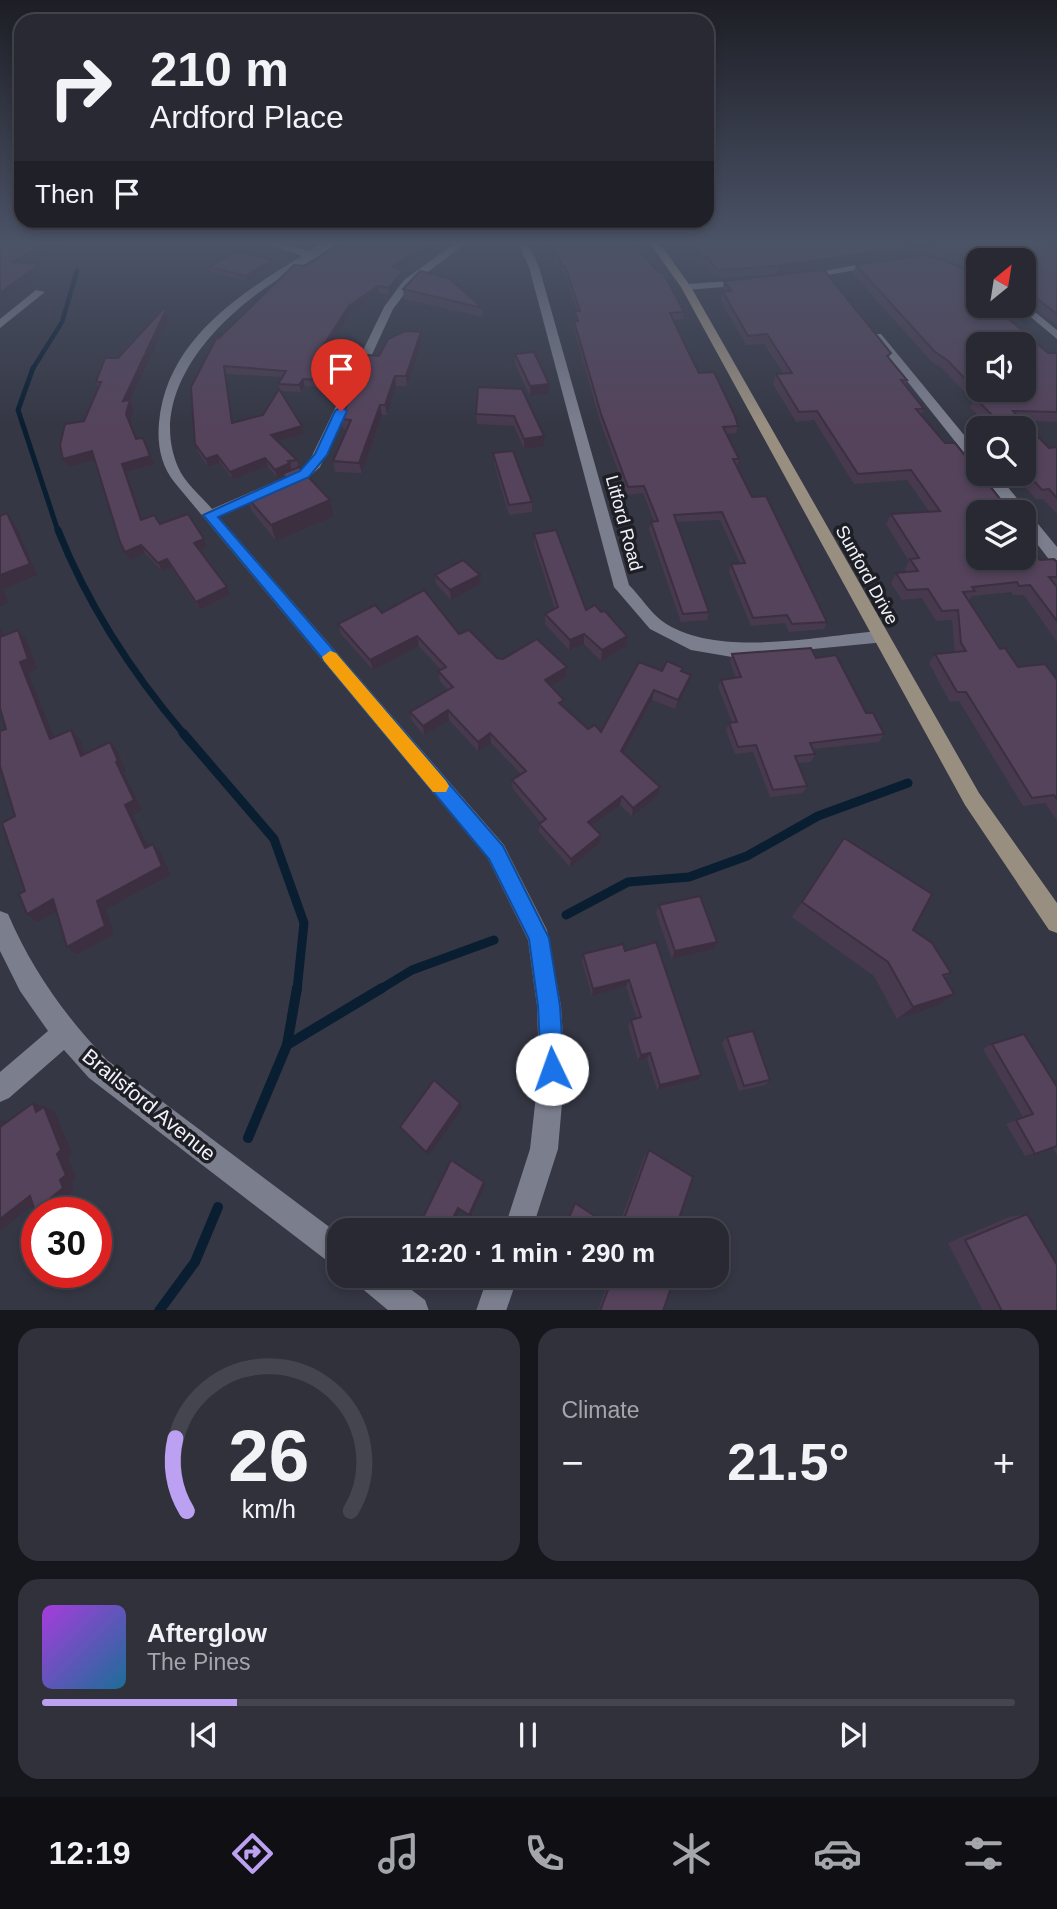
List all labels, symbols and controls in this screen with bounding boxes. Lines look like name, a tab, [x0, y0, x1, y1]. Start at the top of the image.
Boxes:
icon: right	[35, 42, 126, 133]
text: 210 m	[150, 42, 289, 96]
text: Ardford Place	[150, 99, 344, 135]
icon: arrive	[108, 175, 146, 213]
text: Then	[35, 179, 94, 209]
north arrow	[966, 248, 1036, 318]
map controls	[966, 248, 1036, 570]
button: sound	[966, 332, 1036, 402]
pin	[311, 339, 371, 411]
icon: arrive	[322, 350, 360, 388]
button: search	[966, 416, 1036, 486]
street label: Litford Road	[602, 473, 646, 573]
button: layers	[966, 500, 1036, 570]
street label: Sunford Drive	[832, 522, 902, 628]
position arrow	[515, 1032, 589, 1106]
street label: Brailsford Avenue	[78, 1044, 220, 1165]
speed limit sign: 30	[21, 1197, 112, 1288]
text: 12:20 · 1 min · 290 m	[401, 1238, 655, 1268]
text: Climate	[562, 1397, 639, 1423]
text: 26	[228, 1415, 309, 1496]
text: 21.5°	[727, 1433, 849, 1491]
text: −	[562, 1442, 584, 1484]
text: +	[993, 1442, 1015, 1484]
text: km/h	[242, 1494, 296, 1522]
text: Afterglow	[147, 1618, 267, 1648]
text: The Pines	[147, 1649, 251, 1675]
icon: previous	[185, 1716, 223, 1754]
icon: pause	[509, 1716, 547, 1754]
icon: next	[834, 1716, 872, 1754]
icon: directions	[228, 1829, 277, 1878]
icon: music	[374, 1829, 423, 1878]
icon: phone	[520, 1829, 569, 1878]
icon: climate	[667, 1829, 716, 1878]
icon: car	[813, 1829, 862, 1878]
icon: filters	[959, 1829, 1008, 1878]
text: 12:19	[49, 1835, 130, 1871]

